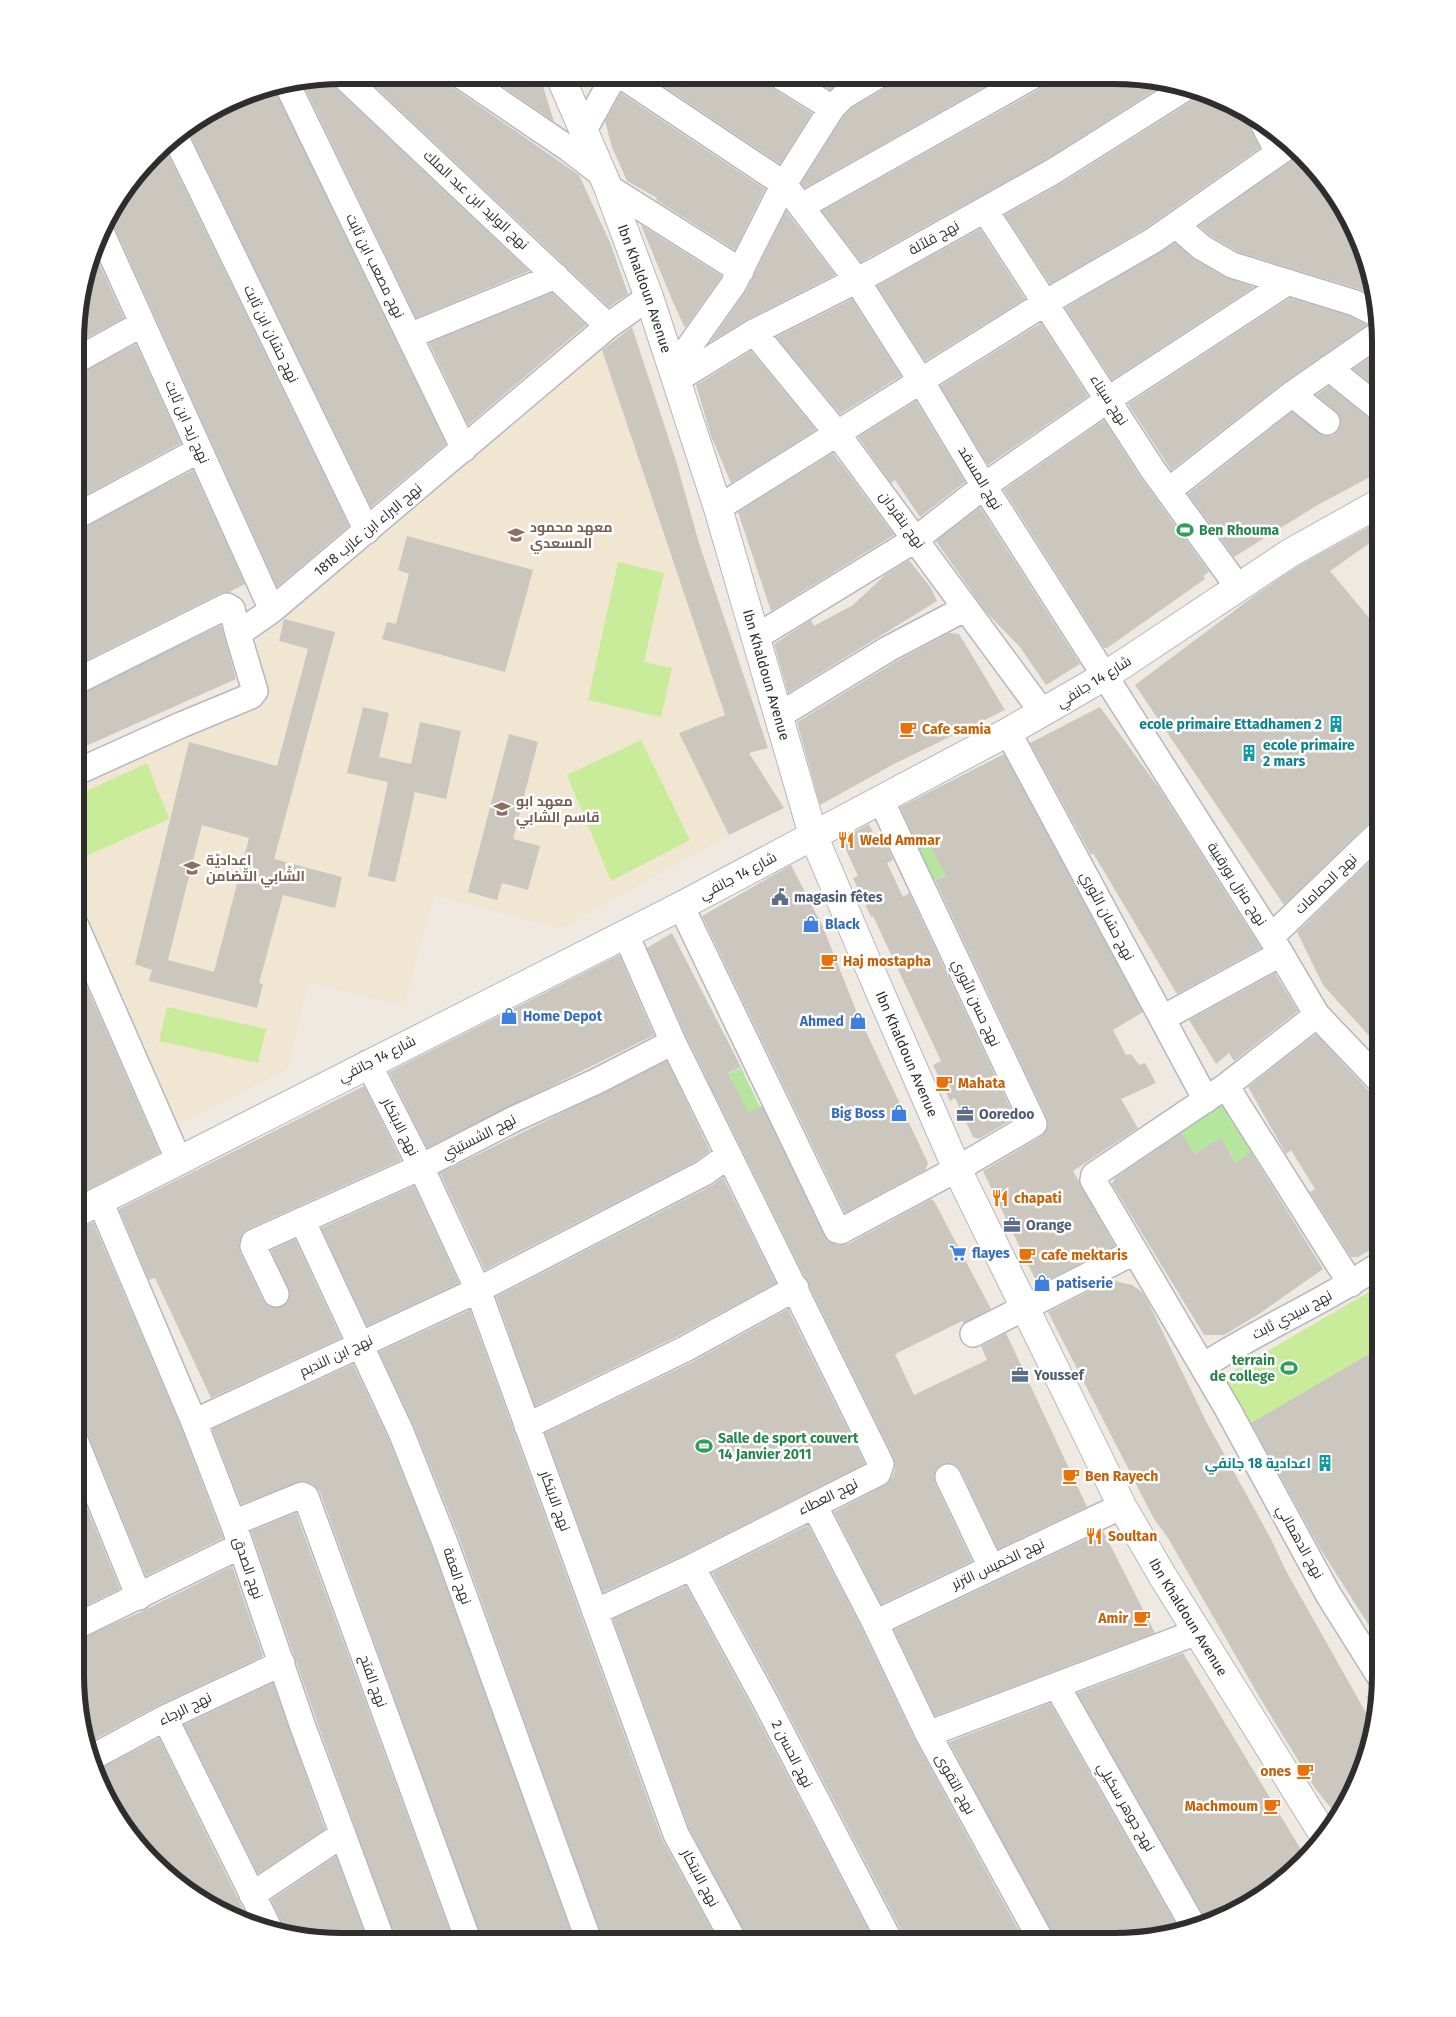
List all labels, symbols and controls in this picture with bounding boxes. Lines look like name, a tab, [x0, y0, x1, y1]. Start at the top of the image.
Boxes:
street label: نهج الوليد ابن عبد الملك	[420, 147, 532, 253]
street label: نهج مصعب ابن ثابت	[342, 211, 408, 321]
street label: نهج قلاّلة	[906, 217, 962, 259]
street label: Ibn Khaldoun Avenue	[614, 222, 675, 355]
street label: نهج حسّان ابن ثابت	[240, 282, 302, 386]
street label: نهج سيناء	[1086, 371, 1132, 429]
street label: نهج زيد ابن ثابت	[161, 378, 213, 466]
street label: نهج المسقد	[954, 443, 1006, 513]
street label: نهج البراء ابن عازب 1818	[311, 480, 425, 580]
street label: نهج بنقردان	[876, 488, 928, 552]
place label: معهد محمود المسعدي	[530, 519, 613, 554]
sports icon: Ben Rhouma	[1175, 520, 1195, 540]
place label: Ben Rhouma	[1199, 522, 1279, 539]
school or university icon: معهد محمود المسعدي	[506, 525, 526, 545]
street label: Ibn Khaldoun Avenue	[739, 607, 794, 742]
street label: شارع 14 جانفي	[1053, 652, 1136, 714]
building icon: ecole primaire Ettadhamen 2	[1326, 714, 1346, 734]
place label: ecole primaire Ettadhamen 2	[1139, 716, 1322, 733]
cafe icon: Cafe samia	[898, 719, 918, 739]
place label: Cafe samia	[922, 721, 992, 738]
place label: ecole primaire 2 mars	[1263, 737, 1355, 770]
building icon: ecole primaire 2 mars	[1239, 743, 1259, 763]
place label: معهد ابو قاسم الشابي	[516, 793, 600, 829]
school or university icon: معهد ابو قاسم الشابي	[492, 799, 512, 819]
restaurant icon: Weld Ammar	[836, 830, 856, 850]
place label: Weld Ammar	[860, 832, 941, 849]
street label: نهج منزل بورقيبة	[1204, 839, 1270, 929]
street label: شارع 14 جانفي	[696, 849, 781, 906]
street label: نهج الحمامات	[1292, 850, 1360, 918]
place label: إعداديّة الشّابي التّضامن	[206, 852, 305, 888]
school or university icon: إعداديّة الشّابي التّضامن	[182, 858, 202, 878]
street label: نهج حسّان النّوري	[1074, 868, 1138, 965]
public building icon: magasin fêtes	[770, 887, 790, 907]
place label: magasin fêtes	[794, 889, 883, 906]
shop icon: Black	[801, 914, 821, 934]
place label: Black	[825, 916, 860, 933]
cafe icon: Haj mostapha	[819, 951, 839, 971]
place label: Haj mostapha	[843, 953, 931, 970]
street label: نهج حسن النّوري	[946, 956, 1004, 1051]
street label: Ibn Khaldoun Avenue	[872, 988, 942, 1119]
shop icon: Home Depot	[499, 1006, 519, 1026]
place label: Home Depot	[523, 1008, 603, 1025]
shop icon: Ahmed	[848, 1011, 868, 1031]
place label: Ahmed	[799, 1013, 844, 1030]
street label: شارع 14 جانفي	[335, 1032, 420, 1089]
cafe icon: Mahata	[934, 1073, 954, 1093]
place label: Mahata	[958, 1075, 1006, 1092]
street label: نهج الابتكار	[378, 1094, 422, 1159]
shop icon: Big Boss	[889, 1103, 909, 1123]
office icon: Ooredoo	[955, 1104, 975, 1124]
place label: Big Boss	[831, 1105, 885, 1122]
place label: Ooredoo	[979, 1106, 1035, 1123]
street label: نهج الشستيتي	[439, 1111, 520, 1166]
restaurant icon: chapati	[990, 1188, 1010, 1208]
place label: chapati	[1014, 1190, 1062, 1207]
office icon: Orange	[1002, 1215, 1022, 1235]
place label: Orange	[1026, 1217, 1072, 1234]
supermarket icon: flayes	[948, 1243, 968, 1263]
place label: flayes	[972, 1245, 1010, 1262]
cafe icon: cafe mektaris	[1017, 1245, 1037, 1265]
place label: cafe mektaris	[1041, 1247, 1128, 1264]
shop icon: patiserie	[1032, 1273, 1052, 1293]
place label: patiserie	[1056, 1275, 1113, 1292]
street label: نهج سيدي ثابت	[1249, 1287, 1336, 1346]
street label: نهج ابن النديم	[297, 1332, 376, 1381]
place label: terrain de college	[1210, 1352, 1275, 1385]
sports icon: terrain de college	[1279, 1358, 1299, 1378]
office icon: Youssef	[1010, 1365, 1030, 1385]
place label: Youssef	[1033, 1367, 1086, 1384]
place label: Salle de sport couvert 14 Janvier 2011	[718, 1430, 859, 1463]
sports icon: Salle de sport couvert 14 Janvier 2011	[694, 1436, 714, 1456]
building icon: اعدادية 18 جانفي	[1315, 1453, 1335, 1473]
place label: اعدادية 18 جانفي	[1205, 1455, 1311, 1475]
cafe icon: Ben Rayech	[1061, 1466, 1081, 1486]
street label: نهج الابتكار	[536, 1467, 574, 1534]
place label: Ben Rayech	[1085, 1468, 1158, 1485]
street label: نهج العطاء	[795, 1475, 861, 1519]
street label: نهج الدهماني	[1270, 1502, 1327, 1583]
restaurant icon: Soultan	[1084, 1526, 1104, 1546]
place label: Soultan	[1108, 1528, 1157, 1545]
street label: نهج الصدق	[229, 1535, 267, 1601]
street label: نهج الخميس الترنر	[948, 1535, 1047, 1593]
street label: نهج العفة	[439, 1545, 475, 1607]
street label: Ibn Khaldoun Avenue	[1145, 1555, 1231, 1679]
cafe icon: Amir	[1132, 1608, 1152, 1628]
place label: Amir	[1097, 1610, 1128, 1627]
street label: نهج الفتح	[356, 1652, 390, 1710]
street label: نهج الرجاء	[156, 1689, 214, 1729]
street label: نهج الحسن 2	[768, 1717, 816, 1791]
street label: نهج التقوى	[931, 1751, 979, 1817]
street label: نهج جوهر سكيلي	[1091, 1759, 1158, 1856]
cafe icon: ones	[1295, 1761, 1315, 1781]
place label: ones	[1260, 1763, 1291, 1780]
cafe icon: Machmoum	[1262, 1796, 1282, 1816]
place label: Machmoum	[1185, 1798, 1258, 1815]
street label: نهج الابتكار	[677, 1845, 722, 1910]

